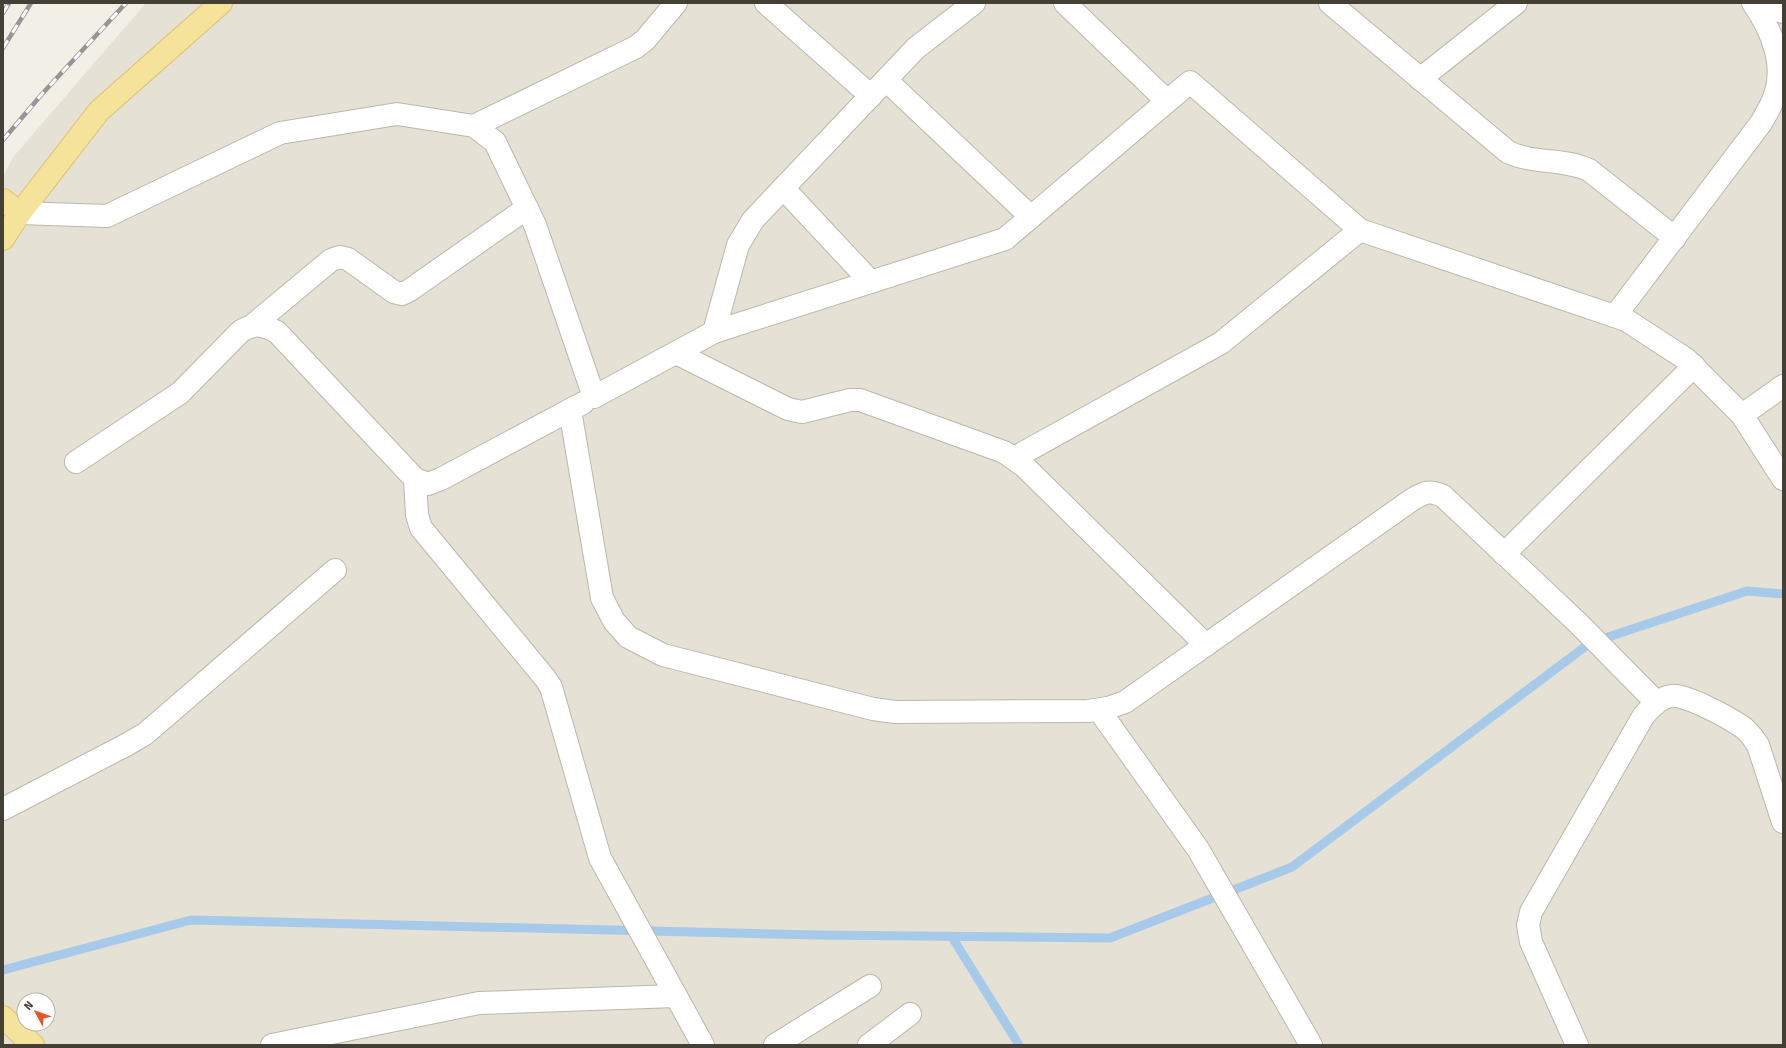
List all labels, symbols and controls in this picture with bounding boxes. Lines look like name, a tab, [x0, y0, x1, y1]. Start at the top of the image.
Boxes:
north arrow	[16, 992, 56, 1032]
text: N	[22, 999, 36, 1013]

